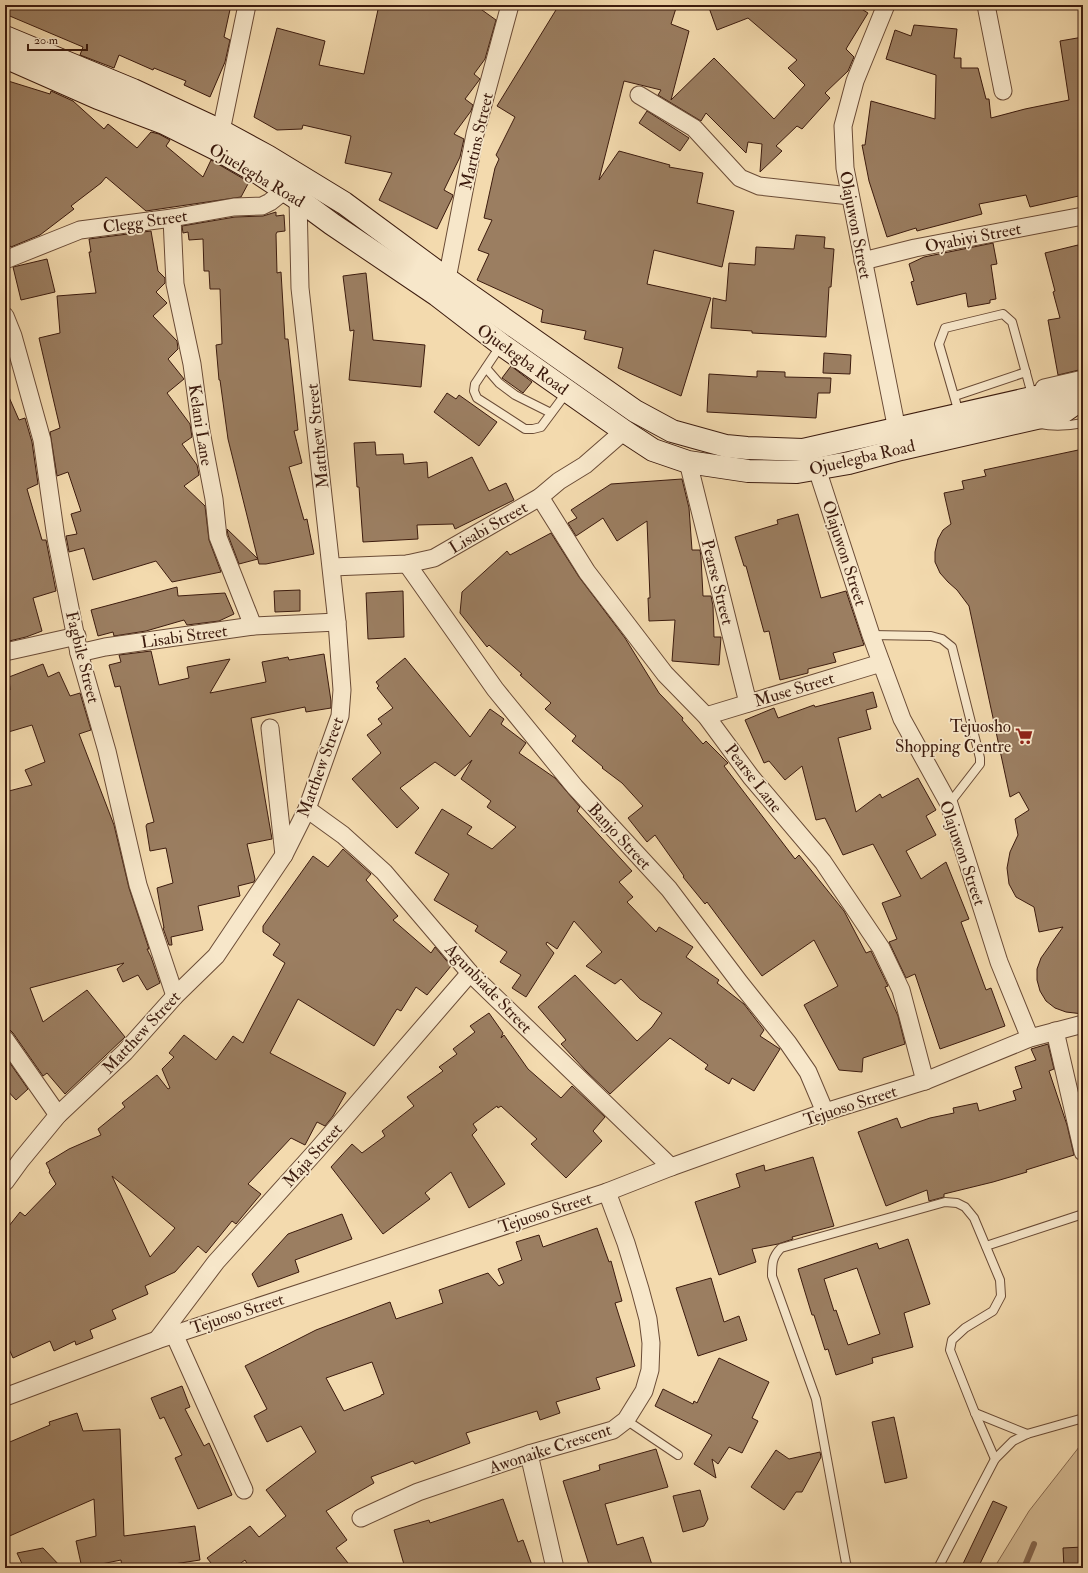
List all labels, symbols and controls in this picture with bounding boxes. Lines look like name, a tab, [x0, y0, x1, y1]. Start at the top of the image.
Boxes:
scale bar	[28, 26, 87, 52]
text: 20 m	[34, 33, 59, 48]
street label: Martins Street	[455, 90, 498, 192]
street label: Ojuelegba Road	[205, 139, 309, 213]
street label: Olajuwon Street	[835, 169, 876, 281]
street label: Clegg Street	[101, 205, 189, 238]
street label: Oyabiyi Street	[923, 218, 1024, 258]
street label: Ojuelegba Road	[473, 319, 573, 400]
street label: Matthew Street	[301, 382, 333, 489]
street label: Kelani Lane	[184, 383, 217, 467]
street label: Ojuelegba Road	[807, 435, 918, 480]
street label: Lisabi Street	[445, 496, 532, 558]
street label: Olajuwon Street	[818, 498, 872, 609]
street label: Pearse Street	[697, 537, 738, 628]
street label: Fagbile Street	[61, 609, 104, 706]
street label: Lisabi Street	[140, 620, 229, 653]
street label: Muse Street	[752, 667, 837, 712]
street label: Matthew Street	[293, 714, 349, 820]
place label: Tejuosho Shopping Centre	[895, 716, 1011, 758]
supermarket icon: Tejuosho Shopping Centre	[1014, 726, 1034, 746]
street label: Pearse Lane	[720, 740, 787, 817]
street label: Olajuwon Street	[935, 798, 990, 909]
street label: Banjo Street	[583, 799, 656, 874]
street label: Agunbiade Street	[440, 938, 537, 1038]
street label: Matthew Street	[98, 986, 185, 1078]
street label: Tejuoso Street	[801, 1080, 900, 1130]
street label: Maja Street	[278, 1119, 347, 1192]
street label: Tejuoso Street	[496, 1187, 595, 1237]
street label: Tejuoso Street	[188, 1288, 287, 1338]
street label: Awonaike Crescent	[485, 1419, 614, 1478]

